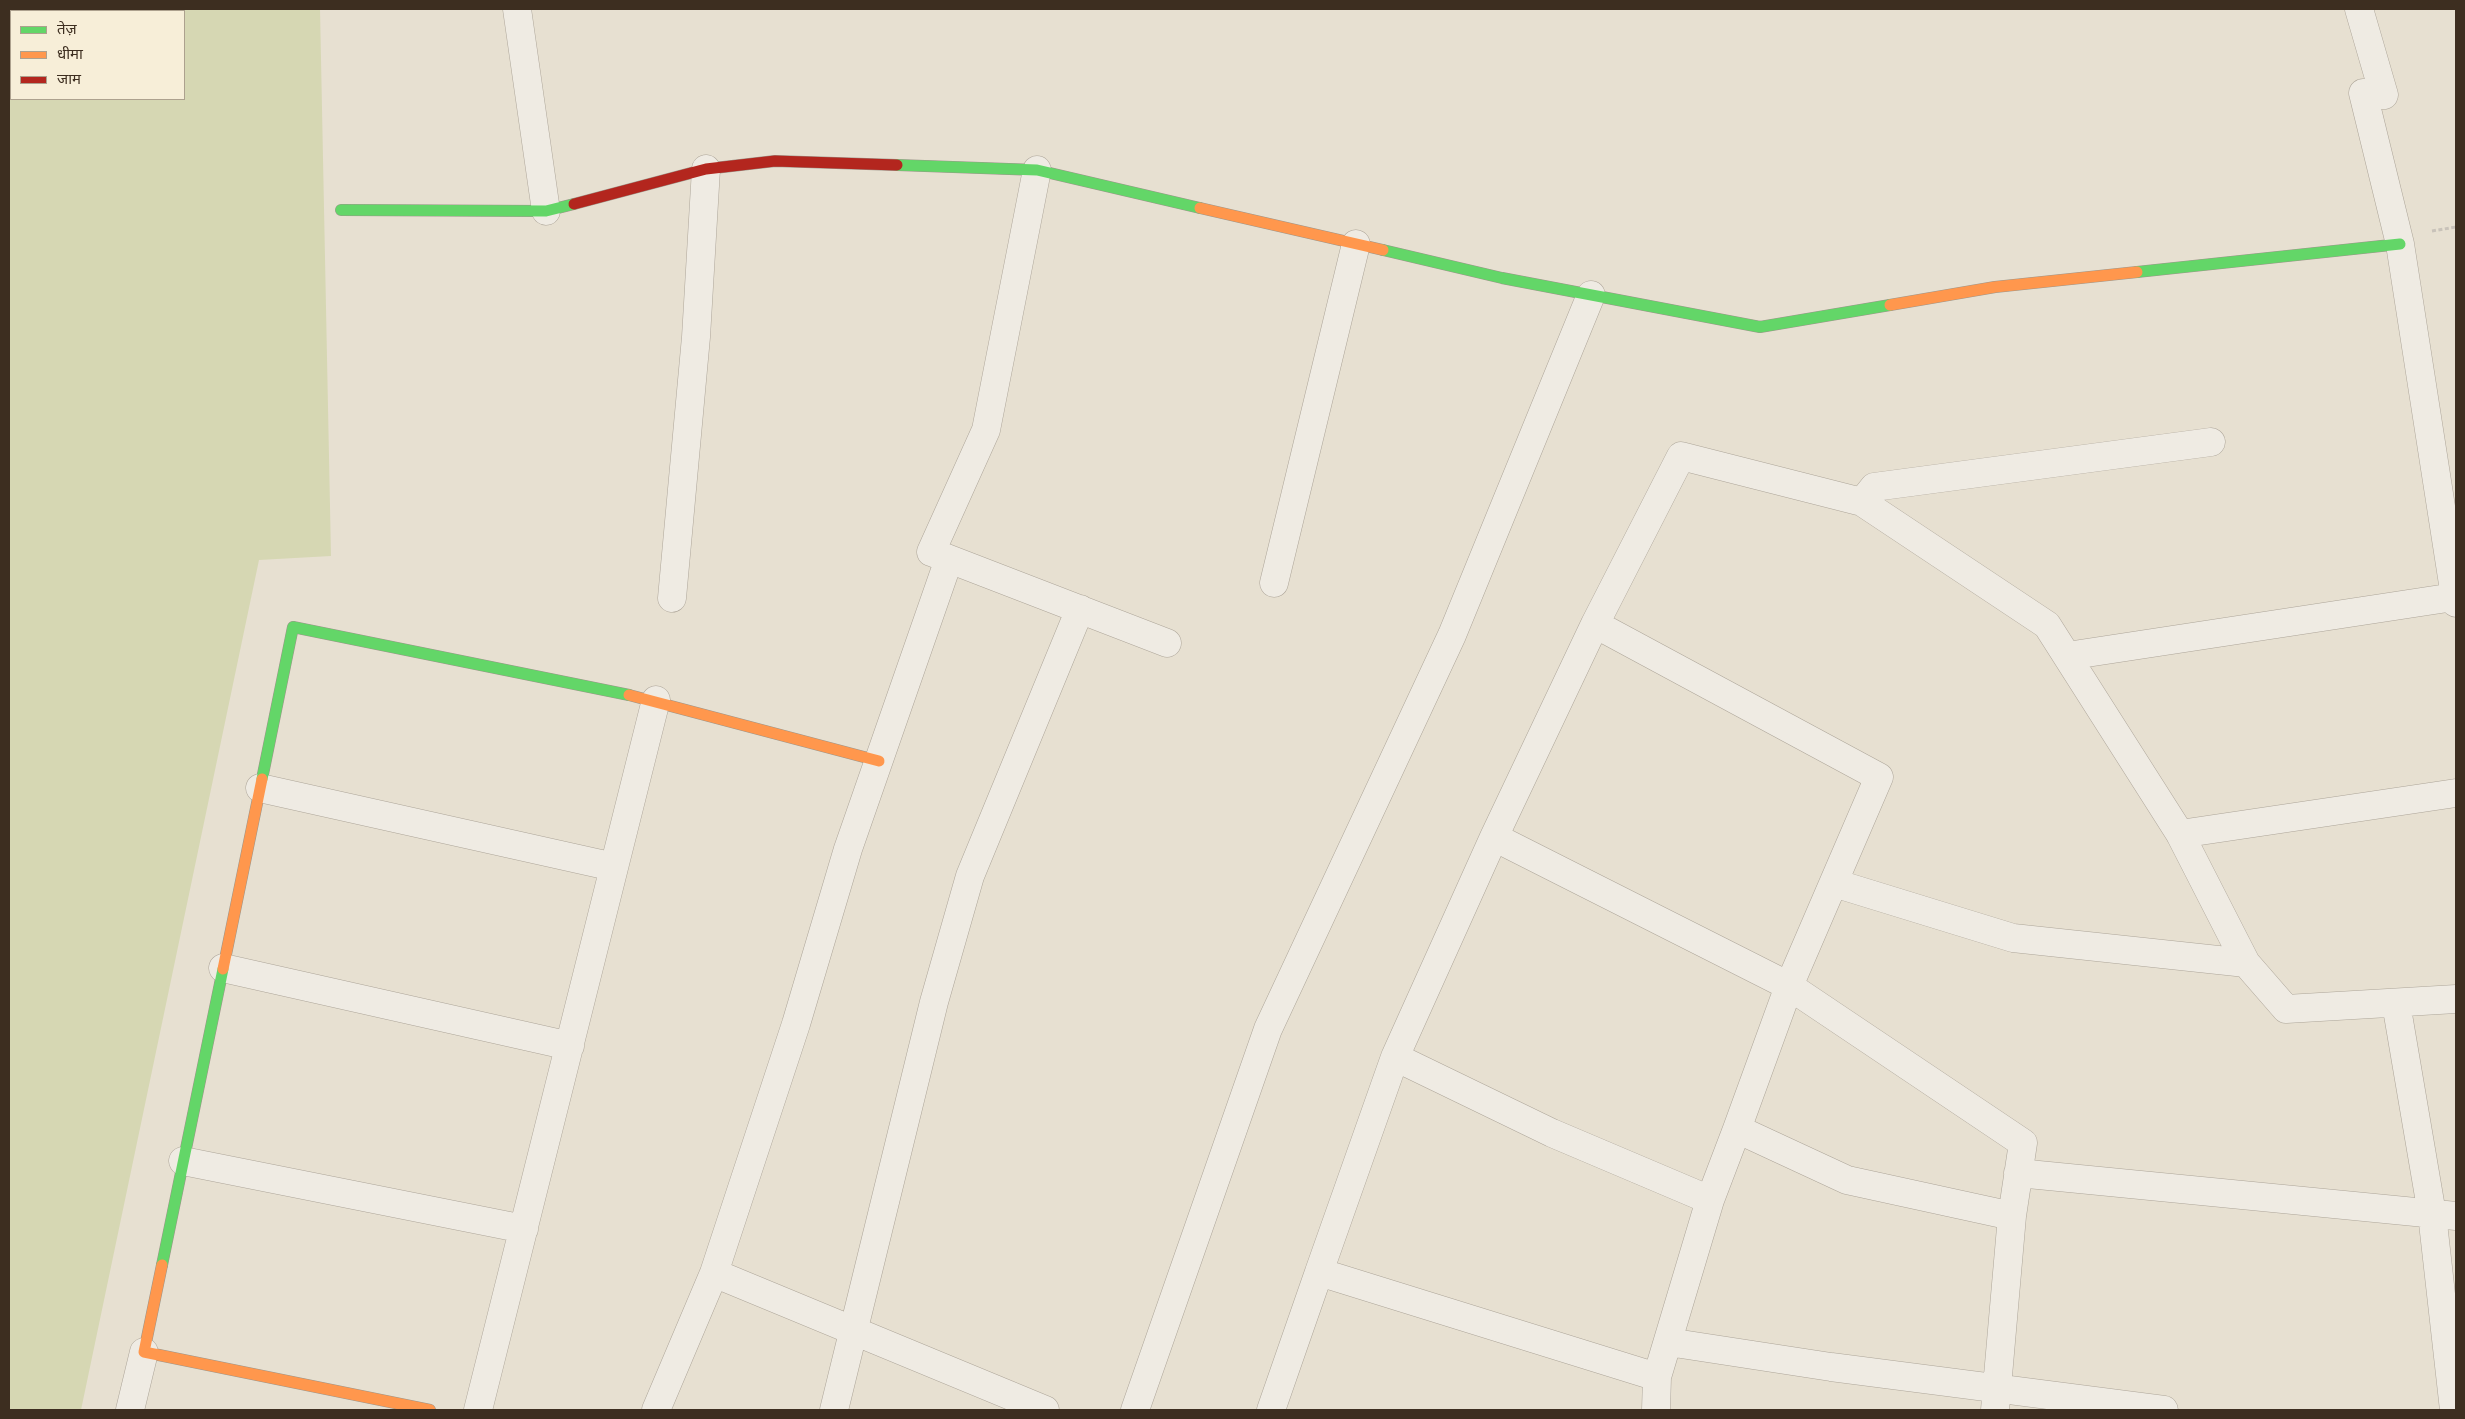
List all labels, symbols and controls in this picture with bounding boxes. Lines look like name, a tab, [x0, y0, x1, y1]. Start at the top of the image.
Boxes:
legend	[10, 10, 185, 100]
text: तेज़	[57, 19, 77, 38]
text: धीमा	[57, 44, 83, 63]
text: जाम	[57, 69, 81, 88]

